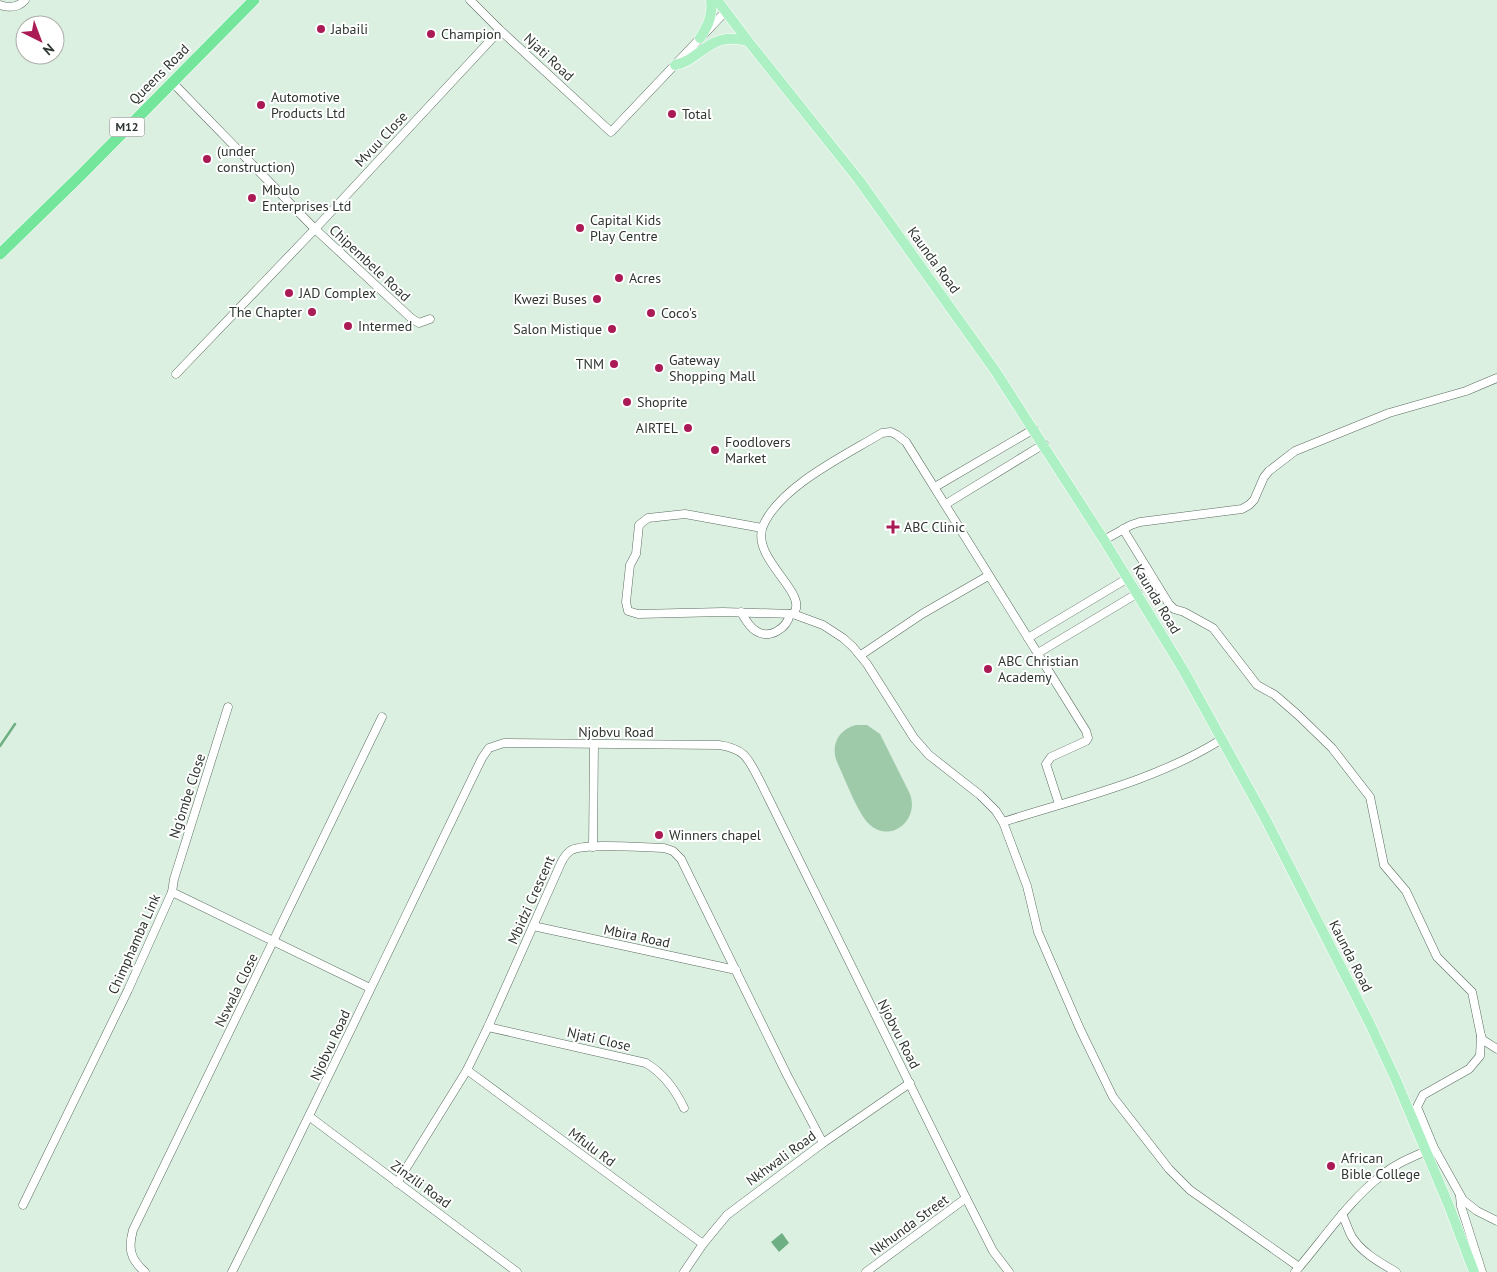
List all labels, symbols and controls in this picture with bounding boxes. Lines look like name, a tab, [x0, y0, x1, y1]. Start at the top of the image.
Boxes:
north arrow	[15, 15, 65, 65]
place label: Jabaili	[330, 20, 368, 38]
marker: Jabaili	[315, 23, 327, 35]
place label: Champion	[441, 25, 501, 43]
marker: Champion	[425, 28, 437, 40]
street label: Njati Road	[520, 29, 578, 85]
text: N	[39, 40, 58, 59]
street label: Queens Road	[125, 40, 193, 108]
place label: Automotive Products Ltd	[271, 88, 345, 122]
marker: Automotive Products Ltd	[255, 99, 267, 111]
place label: Total	[682, 105, 711, 123]
street label: Mvuu Close	[351, 108, 411, 170]
marker: Total	[666, 108, 678, 120]
road number: M12	[110, 118, 144, 136]
place label: (under construction)	[217, 142, 295, 176]
marker: (under construction)	[201, 153, 213, 165]
place label: Mbulo Enterprises Ltd	[262, 181, 351, 215]
marker: Mbulo Enterprises Ltd	[246, 192, 258, 204]
place label: Capital Kids Play Centre	[590, 211, 661, 245]
street label: Chipembele Road	[326, 221, 414, 305]
marker: Capital Kids Play Centre	[574, 222, 586, 234]
street label: Kaunda Road	[904, 223, 964, 297]
place label: Acres	[629, 269, 661, 287]
marker: Acres	[613, 272, 625, 284]
place label: JAD Complex	[298, 284, 376, 302]
marker: JAD Complex	[283, 287, 295, 299]
place label: Kwezi Buses	[514, 290, 587, 308]
marker: Kwezi Buses	[591, 293, 603, 305]
place label: The Chapter	[229, 303, 302, 321]
place label: Coco's	[661, 304, 697, 322]
marker: The Chapter	[306, 306, 318, 318]
marker: Coco's	[645, 307, 657, 319]
place label: Intermed	[358, 317, 412, 335]
marker: Intermed	[342, 320, 354, 332]
place label: Salon Mistique	[513, 320, 602, 338]
marker: Salon Mistique	[606, 323, 618, 335]
place label: Gateway Shopping Mall	[669, 351, 756, 385]
place label: TNM	[576, 355, 604, 373]
marker: TNM	[608, 358, 620, 370]
marker: Gateway Shopping Mall	[653, 362, 665, 374]
place label: Shoprite	[637, 393, 687, 411]
marker: Shoprite	[621, 396, 633, 408]
place label: AIRTEL	[636, 419, 678, 437]
marker: AIRTEL	[682, 422, 694, 434]
place label: Foodlovers Market	[725, 433, 791, 467]
marker: Foodlovers Market	[709, 444, 721, 456]
place label: ABC Clinic	[904, 518, 965, 536]
marker: ABC Clinic	[886, 520, 900, 534]
street label: Kaunda Road	[1129, 561, 1185, 637]
place label: ABC Christian Academy	[998, 652, 1079, 686]
marker: ABC Christian Academy	[982, 663, 994, 675]
street label: Njobvu Road	[578, 723, 654, 741]
street label: Ng'ombe Close	[165, 751, 209, 841]
place label: Winners chapel	[669, 826, 761, 844]
marker: Winners chapel	[653, 829, 665, 841]
street label: Mbidzi Crescent	[504, 853, 559, 947]
street label: Chimphamba Link	[104, 891, 164, 997]
street label: Kaunda Road	[1325, 917, 1377, 995]
street label: Mbira Road	[602, 920, 672, 952]
street label: Nswala Close	[210, 950, 262, 1030]
street label: Njobvu Road	[874, 996, 924, 1072]
street label: Njobvu Road	[306, 1007, 354, 1083]
street label: Njati Close	[565, 1023, 633, 1055]
street label: Mfulu Rd	[565, 1123, 619, 1171]
street label: Nkhwali Road	[742, 1127, 820, 1189]
place label: African Bible College	[1341, 1149, 1420, 1183]
street label: Zinzili Road	[387, 1156, 455, 1212]
marker: African Bible College	[1325, 1160, 1337, 1172]
street label: Nkhunda Street	[866, 1190, 952, 1260]

